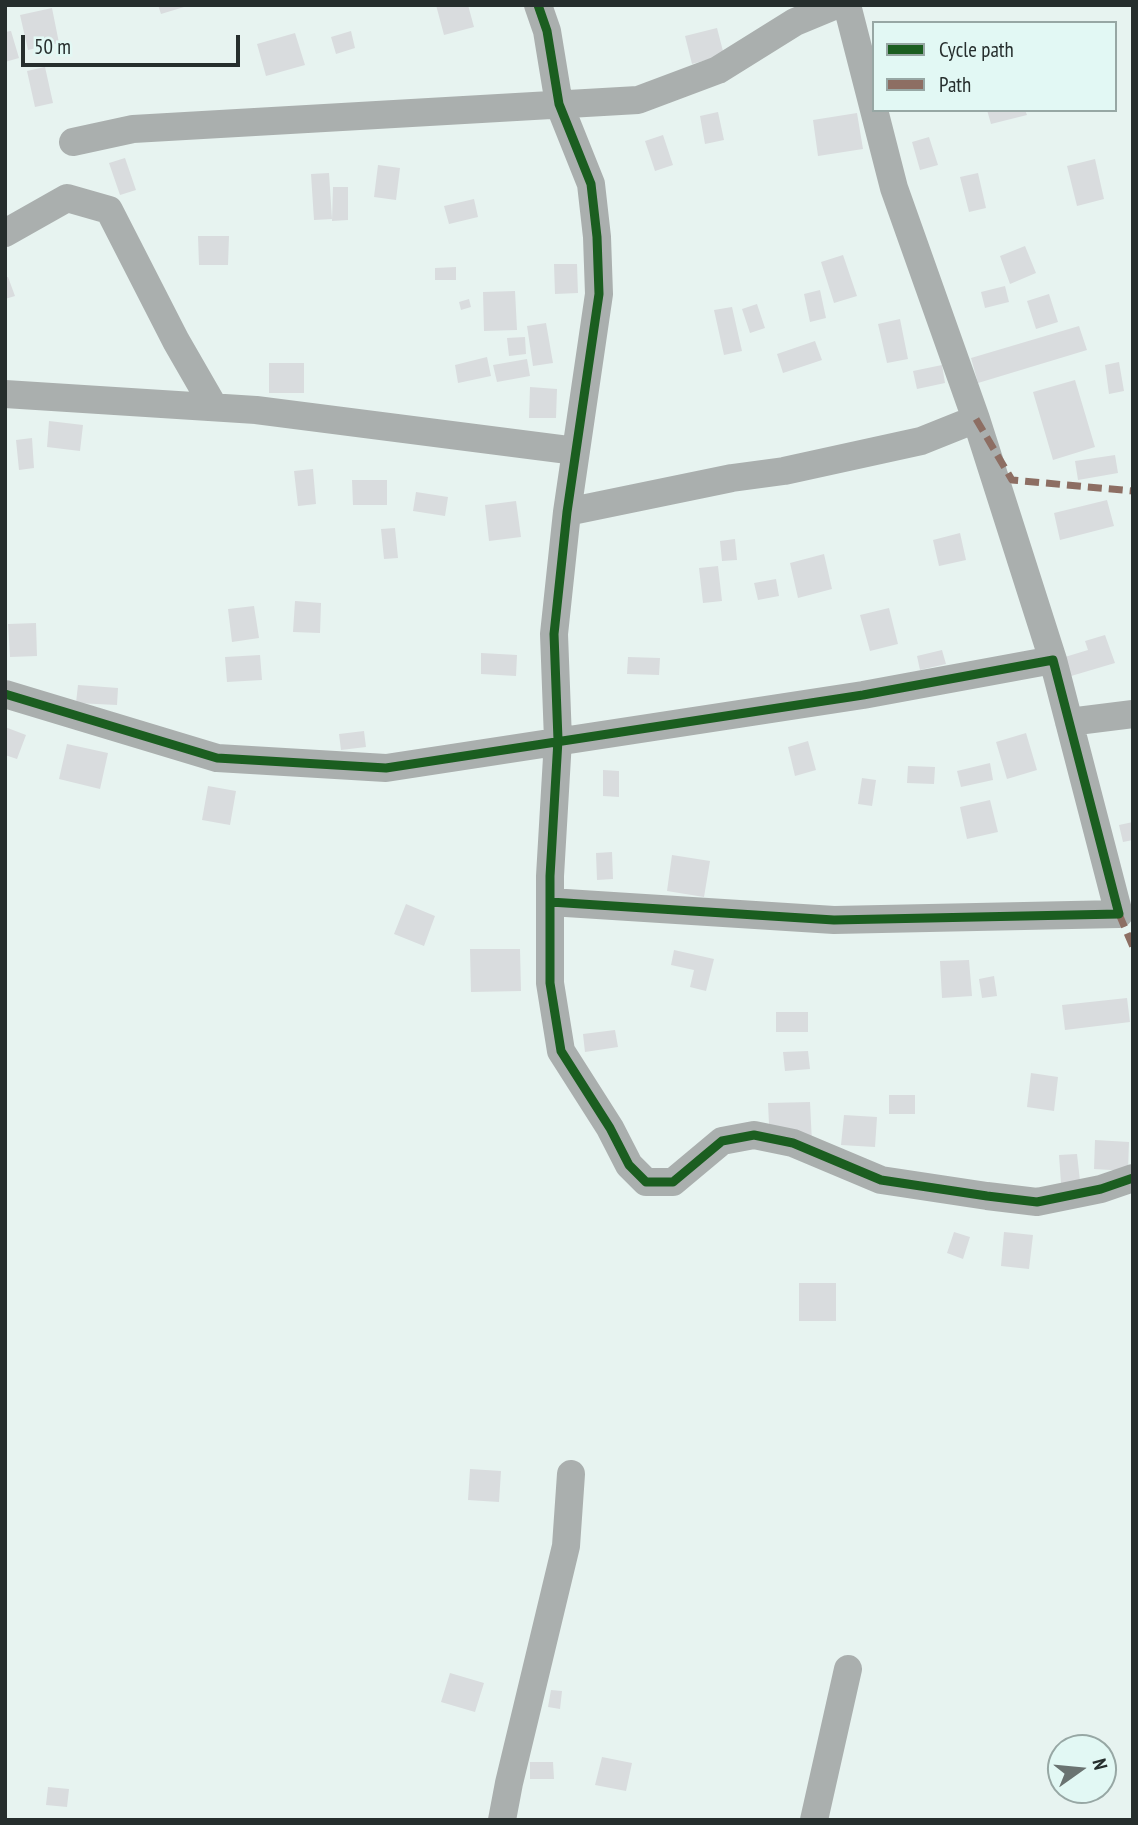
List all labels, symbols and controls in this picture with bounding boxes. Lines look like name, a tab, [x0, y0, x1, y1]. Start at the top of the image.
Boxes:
scale bar	[24, 21, 243, 65]
legend	[872, 21, 1117, 112]
text: 50 m	[34, 33, 71, 60]
text: Cycle path	[939, 36, 1014, 63]
text: Path	[939, 71, 971, 98]
north arrow	[1047, 1734, 1117, 1804]
text: N	[1087, 1756, 1113, 1772]

